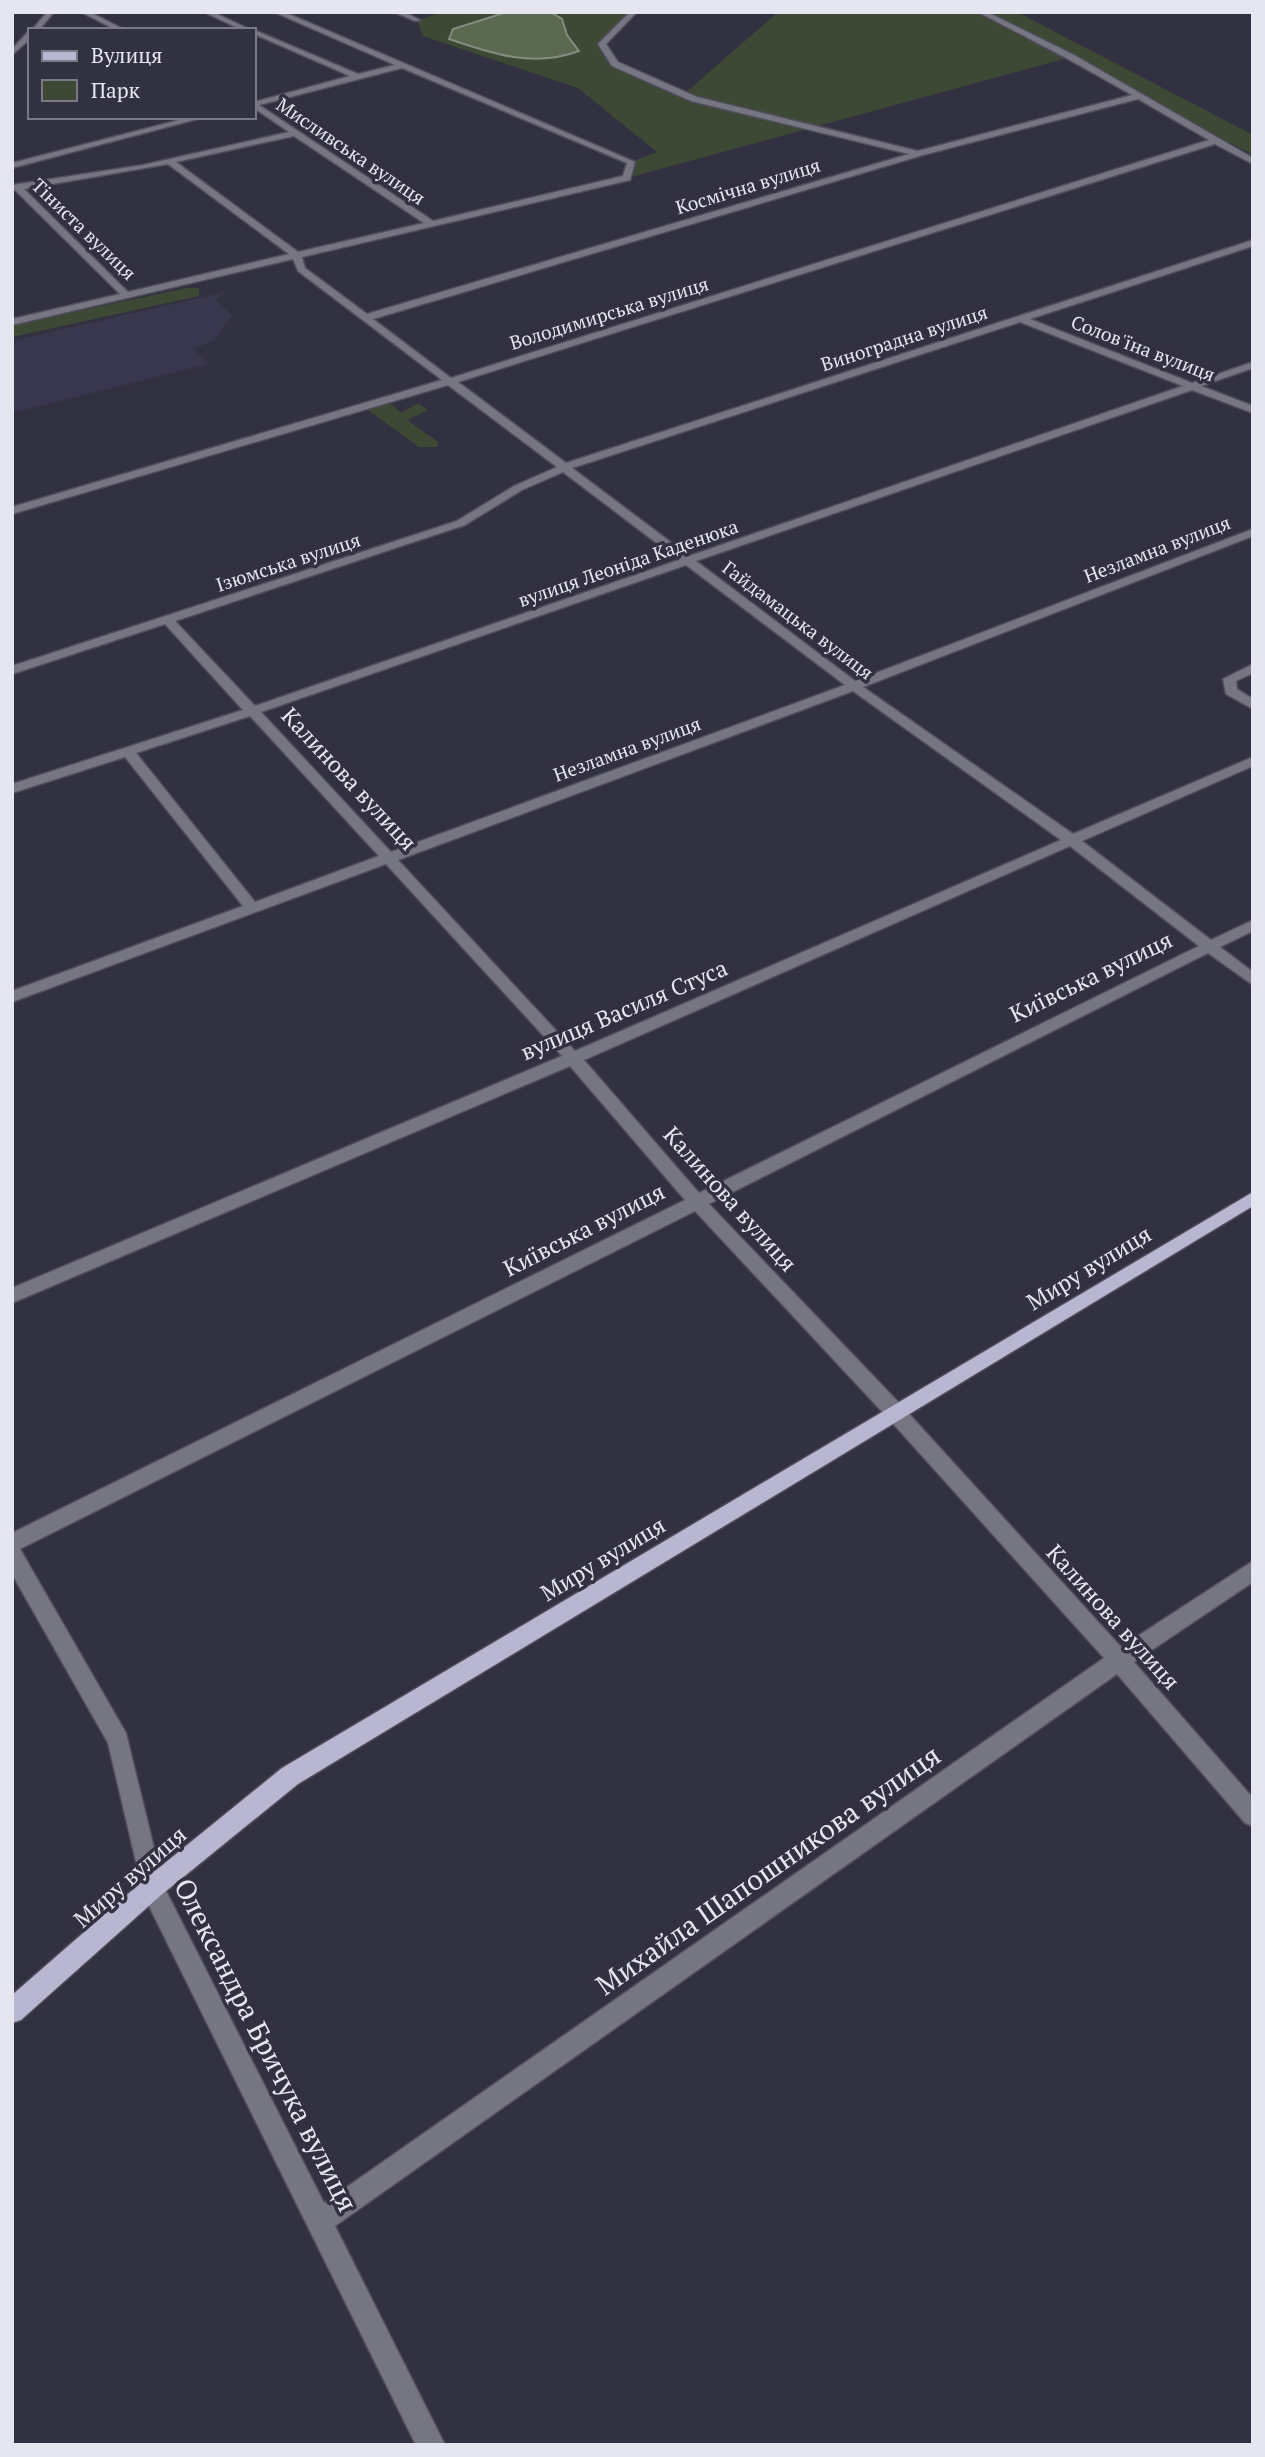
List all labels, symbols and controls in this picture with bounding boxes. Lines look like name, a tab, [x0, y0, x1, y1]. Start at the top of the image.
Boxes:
legend	[28, 28, 256, 119]
text: Вулиця	[91, 41, 162, 69]
text: Парк	[91, 76, 141, 104]
street label: Мисливська вулиця	[272, 91, 431, 210]
street label: Космічна вулиця	[673, 152, 823, 219]
street label: Тіниста вулиця	[27, 172, 142, 285]
street label: Володимирська вулиця	[506, 270, 711, 355]
street label: Виноградна вулиця	[817, 299, 990, 376]
street label: Солов'їна вулиця	[1068, 309, 1219, 386]
street label: Незламна вулиця	[1080, 509, 1234, 588]
street label: вулиця Леоніда Каденюка	[514, 513, 742, 612]
street label: Ізюмська вулиця	[212, 526, 363, 597]
street label: Гайдамацька вулиця	[718, 555, 879, 685]
street label: Калинова вулиця	[275, 700, 424, 857]
street label: Незламна вулиця	[550, 710, 704, 787]
street label: Київська вулиця	[1004, 924, 1177, 1029]
street label: вулиця Василя Стуса	[516, 952, 732, 1067]
street label: Калинова вулиця	[657, 1119, 804, 1278]
street label: Київська вулиця	[498, 1176, 670, 1284]
street label: Миру вулиця	[1021, 1218, 1157, 1317]
street label: Миру вулиця	[535, 1509, 671, 1608]
street label: Калинова вулиця	[1040, 1537, 1187, 1696]
street label: Михайла Шапошникова вулиця	[588, 1736, 947, 2003]
street label: Миру вулиця	[67, 1819, 193, 1934]
street label: Олександра Бричука вулиця	[166, 1872, 367, 2218]

